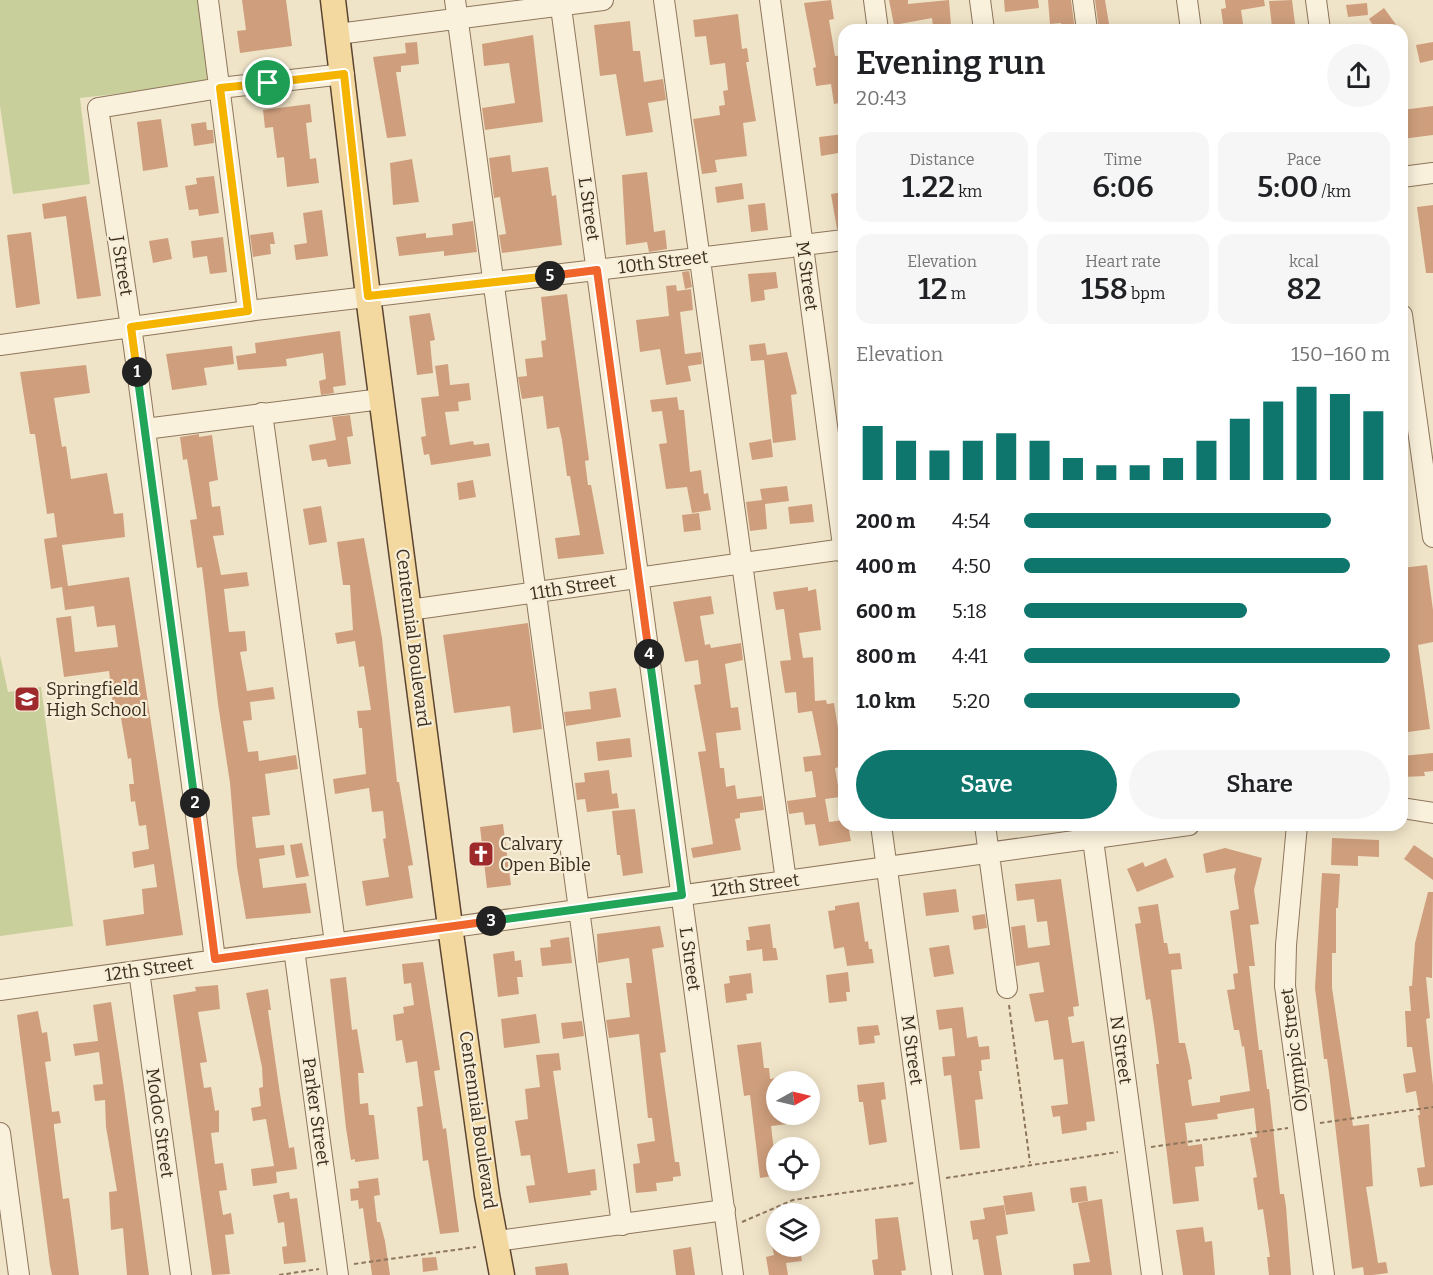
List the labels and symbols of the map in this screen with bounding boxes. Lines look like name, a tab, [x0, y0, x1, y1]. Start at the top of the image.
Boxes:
pin	[242, 57, 293, 108]
street label: L Street	[574, 176, 604, 243]
street label: J Street	[106, 233, 138, 298]
street label: M Street	[791, 240, 823, 313]
street label: 10th Street	[617, 245, 710, 278]
pin: 5	[535, 261, 565, 291]
pin: 1	[122, 357, 152, 387]
street label: Centennial Boulevard	[391, 547, 435, 729]
street label: 11th Street	[529, 569, 618, 605]
pin: 4	[634, 639, 664, 669]
place label: Springfield High School	[46, 678, 147, 721]
school or university icon: Springfield High School	[12, 684, 42, 714]
pin: 2	[180, 788, 210, 818]
place label: Calvary Open Bible	[500, 833, 591, 876]
church icon: Calvary Open Bible	[466, 839, 496, 869]
street label: 12th Street	[709, 869, 801, 901]
pin: 3	[476, 906, 506, 936]
street label: L Street	[675, 926, 705, 993]
street label: 12th Street	[103, 952, 195, 986]
street label: Olympic Street	[1275, 986, 1313, 1113]
street label: M Street	[896, 1014, 928, 1087]
street label: N Street	[1105, 1014, 1137, 1086]
street label: Centennial Boulevard	[455, 1029, 501, 1211]
street label: Parker Street	[297, 1056, 335, 1168]
street label: Modoc Street	[141, 1067, 179, 1180]
north arrow	[766, 1071, 820, 1125]

